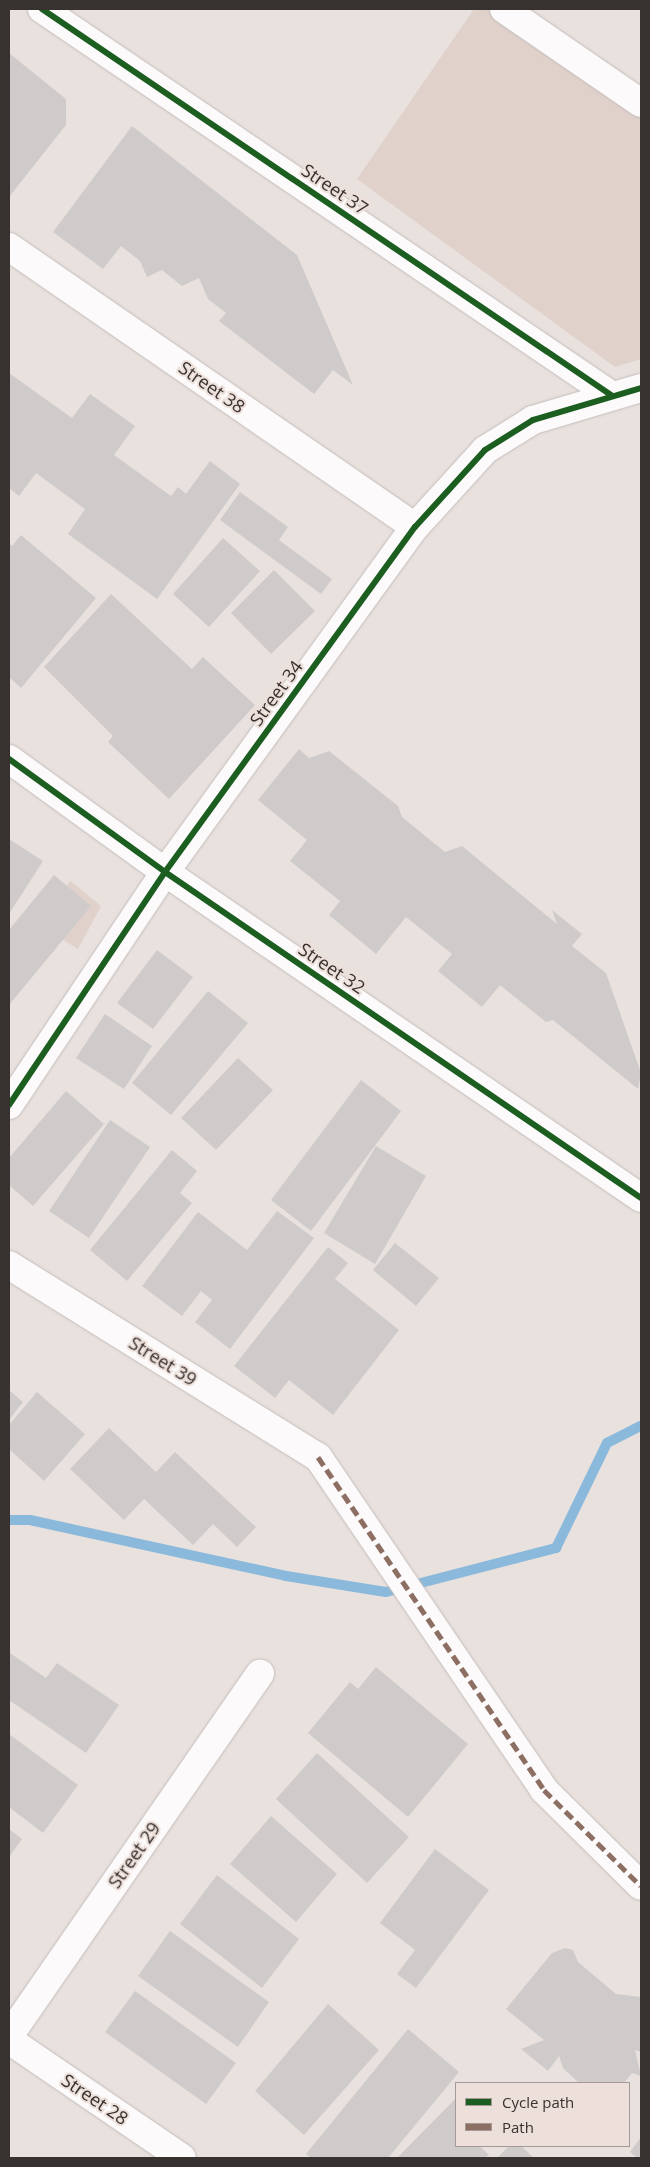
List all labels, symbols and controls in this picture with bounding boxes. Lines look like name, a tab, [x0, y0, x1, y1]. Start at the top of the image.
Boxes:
street label: Street 37	[298, 159, 372, 219]
street label: Street 38	[175, 356, 249, 418]
street label: Street 34	[245, 656, 307, 730]
street label: Street 32	[295, 938, 369, 998]
street label: Street 39	[125, 1332, 201, 1390]
street label: Street 29	[103, 1818, 165, 1892]
street label: Street 28	[58, 2069, 132, 2129]
legend	[455, 2082, 630, 2147]
text: Cycle path	[502, 2092, 574, 2112]
text: Path	[502, 2117, 534, 2137]

